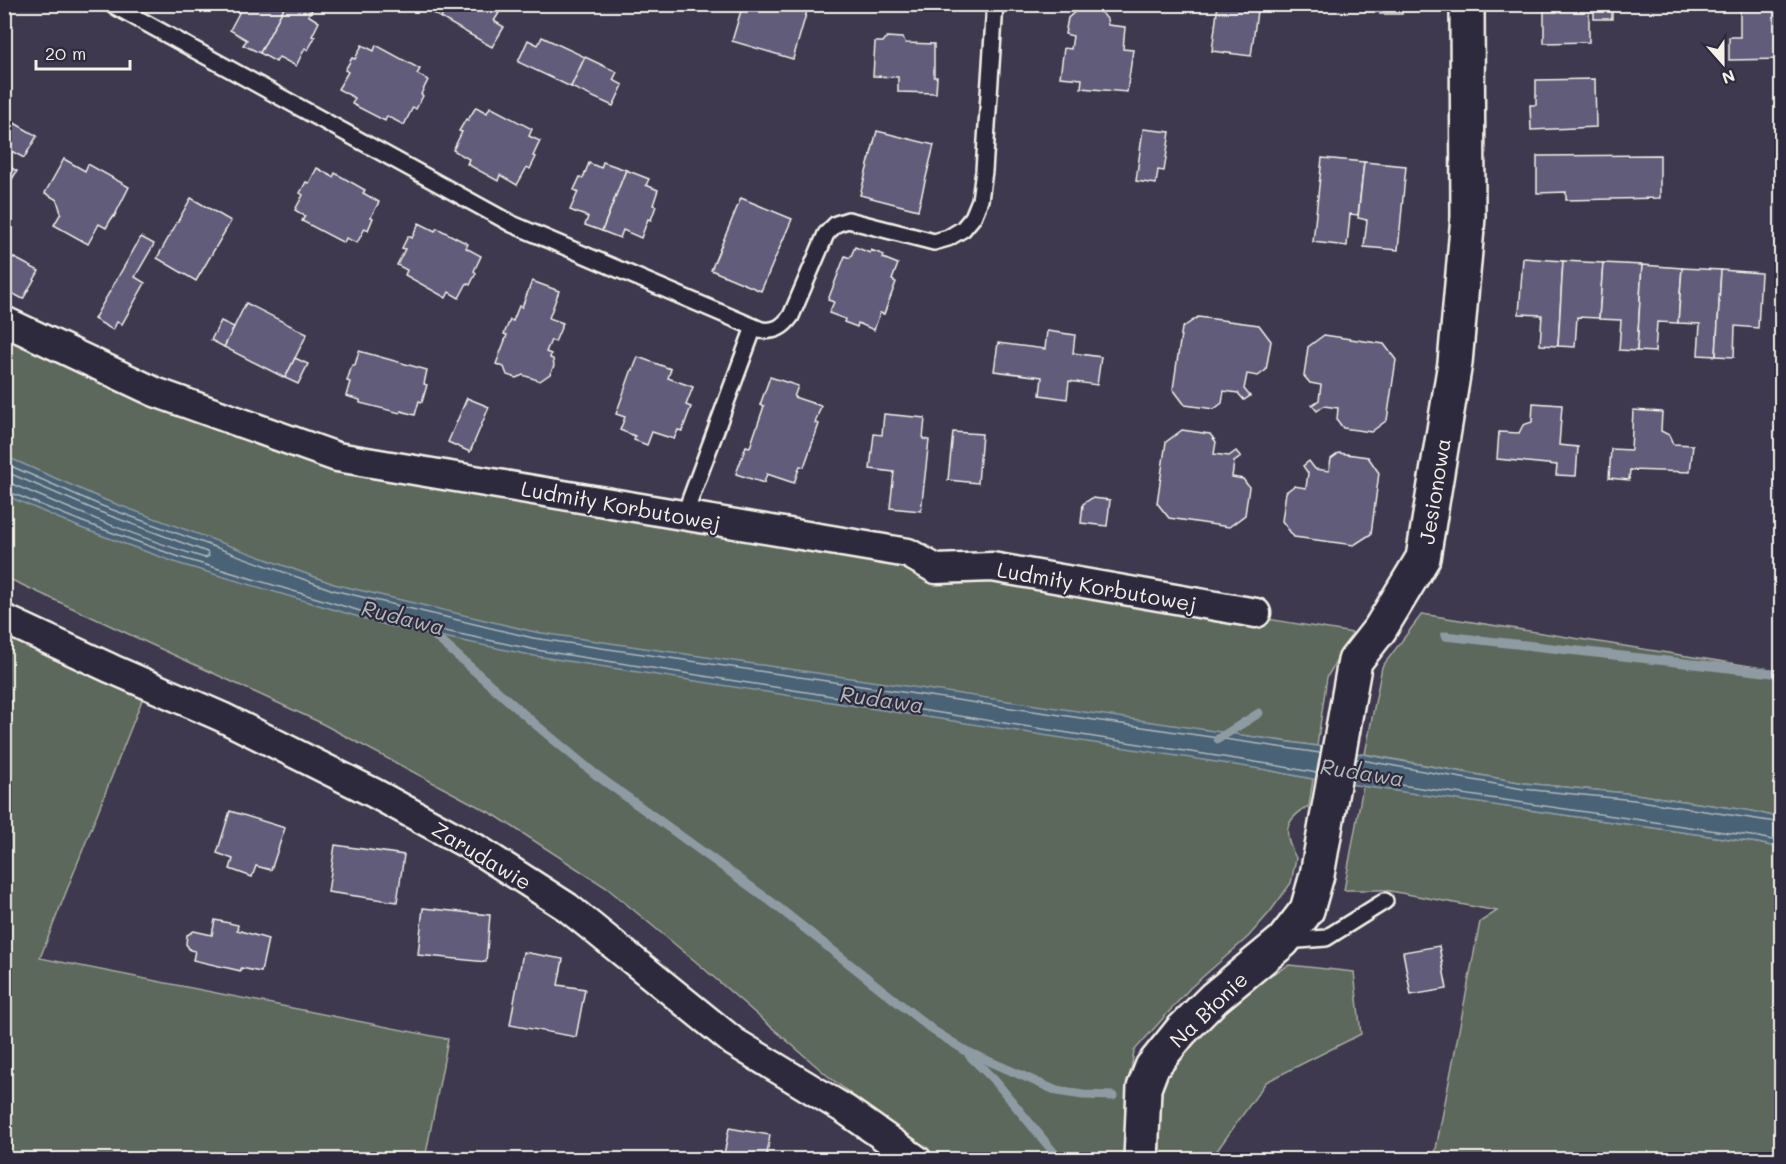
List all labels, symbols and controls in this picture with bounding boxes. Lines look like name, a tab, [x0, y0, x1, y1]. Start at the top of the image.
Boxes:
scale bar	[36, 33, 130, 71]
north arrow	[1693, 33, 1753, 93]
text: 20 m	[45, 41, 86, 65]
text: N	[1719, 65, 1738, 89]
street label: Jesionowa	[1412, 436, 1456, 546]
street label: Ludmiły Korbutowej	[519, 474, 723, 536]
street label: Ludmiły Korbutowej	[995, 555, 1199, 617]
water label: Rudawa	[358, 593, 448, 641]
water label: Rudawa	[838, 679, 926, 719]
water label: Rudawa	[1318, 751, 1406, 793]
street label: Zarudawie	[427, 815, 537, 895]
street label: Na Błonie	[1163, 965, 1253, 1053]

